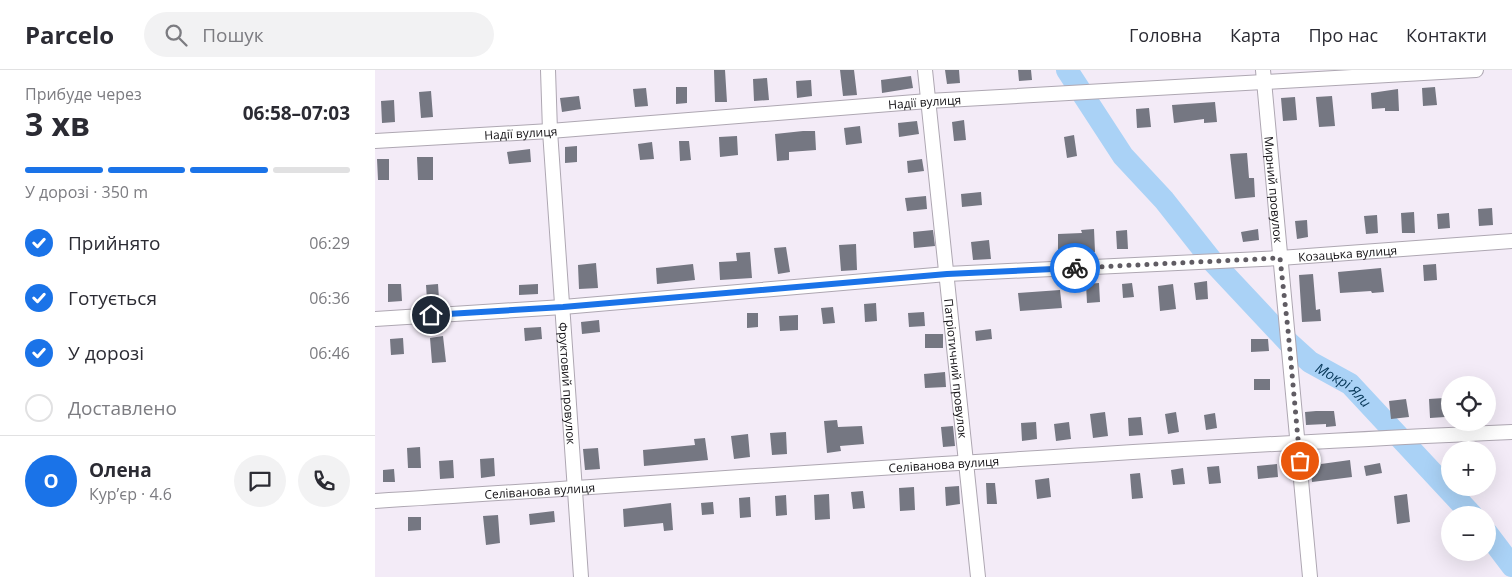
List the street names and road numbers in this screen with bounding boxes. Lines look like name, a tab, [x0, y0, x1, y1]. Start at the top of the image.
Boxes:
street label: Надії вулиця	[887, 91, 962, 113]
street label: Надії вулиця	[484, 122, 558, 143]
street label: Мирний провулок	[1261, 135, 1288, 244]
street label: Козацька вулиця	[1298, 241, 1398, 265]
street label: Патріотичний провулок	[940, 298, 972, 440]
street label: Фруктовий провулок	[555, 322, 580, 446]
street label: Селіванова вулиця	[888, 452, 1000, 476]
street label: Селіванова вулиця	[484, 478, 596, 502]

